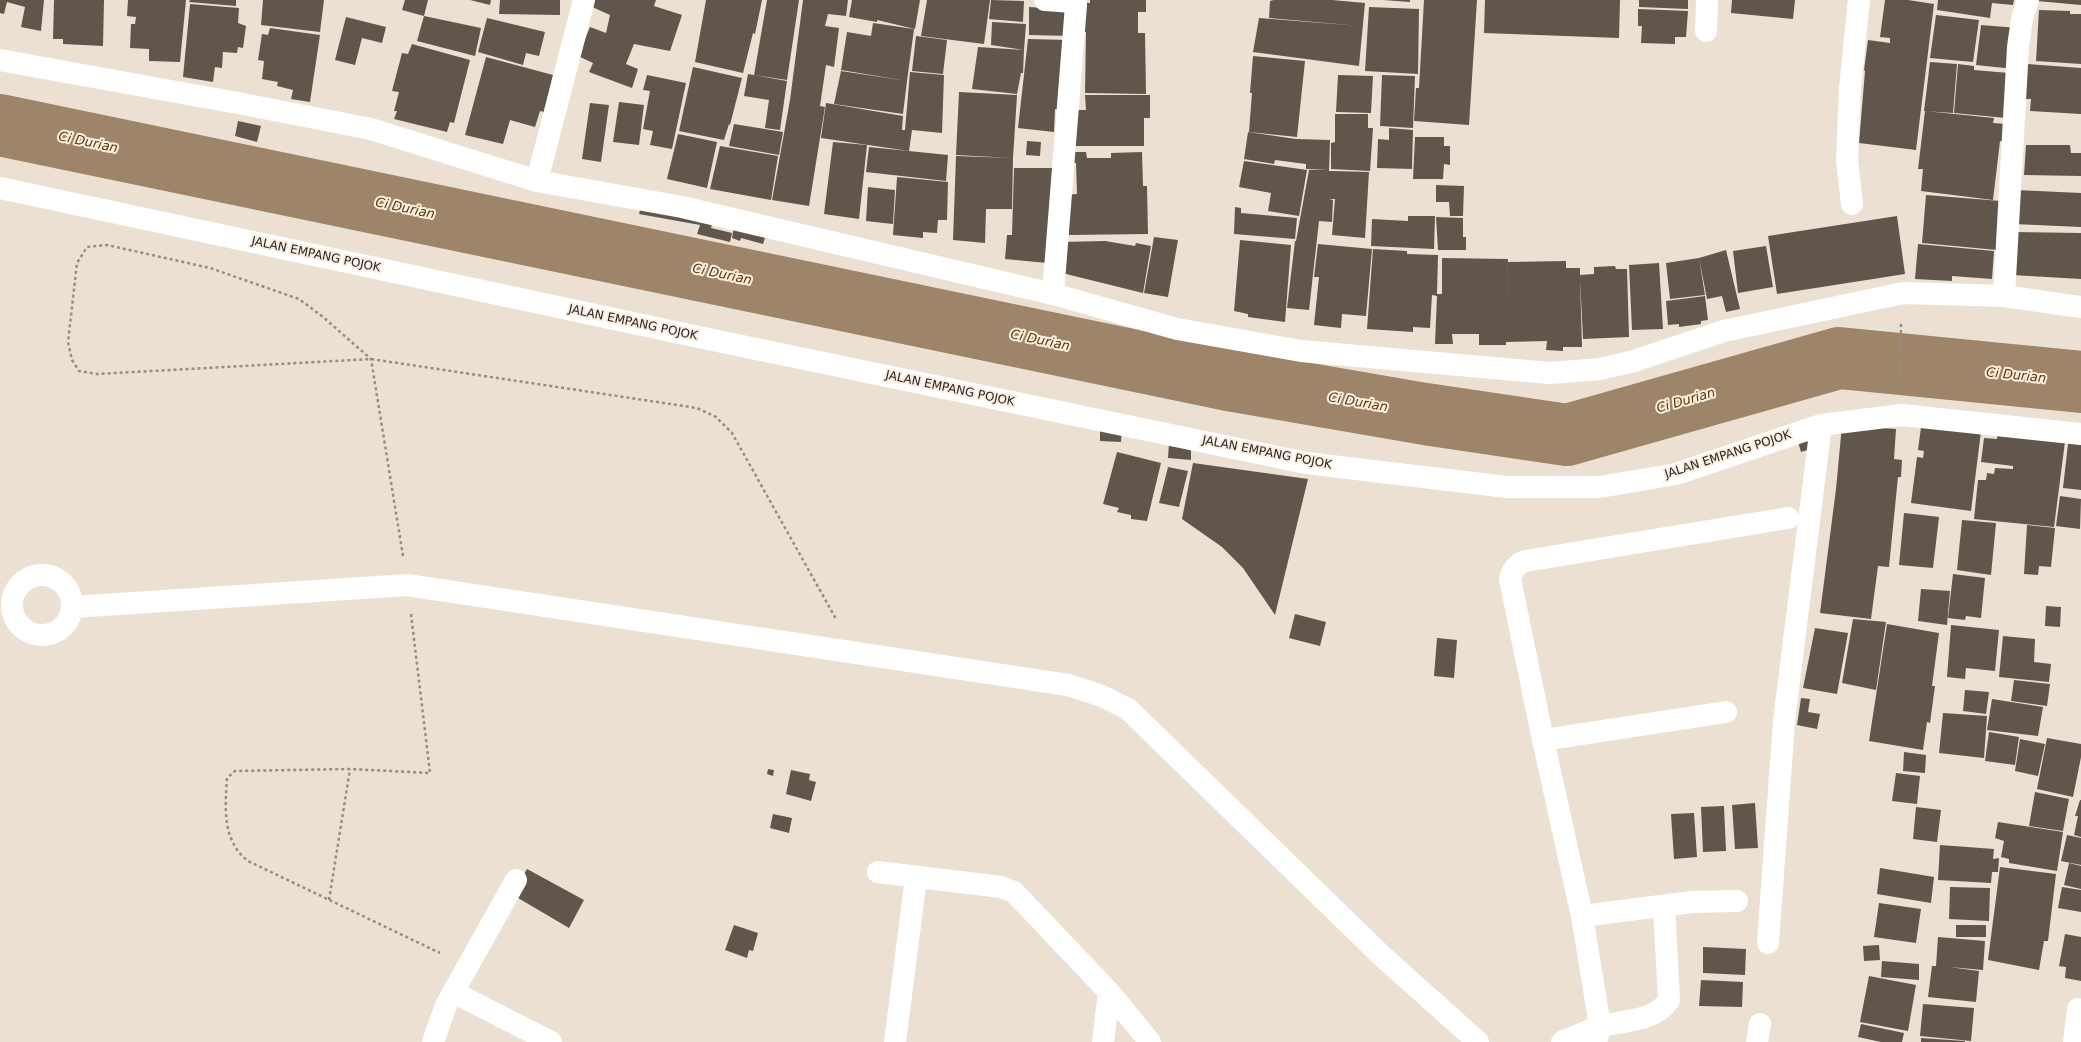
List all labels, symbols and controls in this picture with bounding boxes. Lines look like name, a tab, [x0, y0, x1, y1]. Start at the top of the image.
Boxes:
water label: Ci Durian	[57, 129, 119, 157]
water label: Ci Durian	[374, 195, 436, 223]
street label: JALAN EMPANG POJOK	[250, 234, 382, 276]
water label: Ci Durian	[691, 261, 753, 289]
street label: JALAN EMPANG POJOK	[567, 302, 699, 344]
water label: Ci Durian	[1009, 327, 1071, 355]
water label: Ci Durian	[1985, 365, 2047, 387]
street label: JALAN EMPANG POJOK	[884, 368, 1016, 410]
water label: Ci Durian	[1655, 385, 1717, 417]
water label: Ci Durian	[1327, 390, 1389, 416]
street label: JALAN EMPANG POJOK	[1663, 428, 1793, 482]
street label: JALAN EMPANG POJOK	[1201, 433, 1333, 473]

